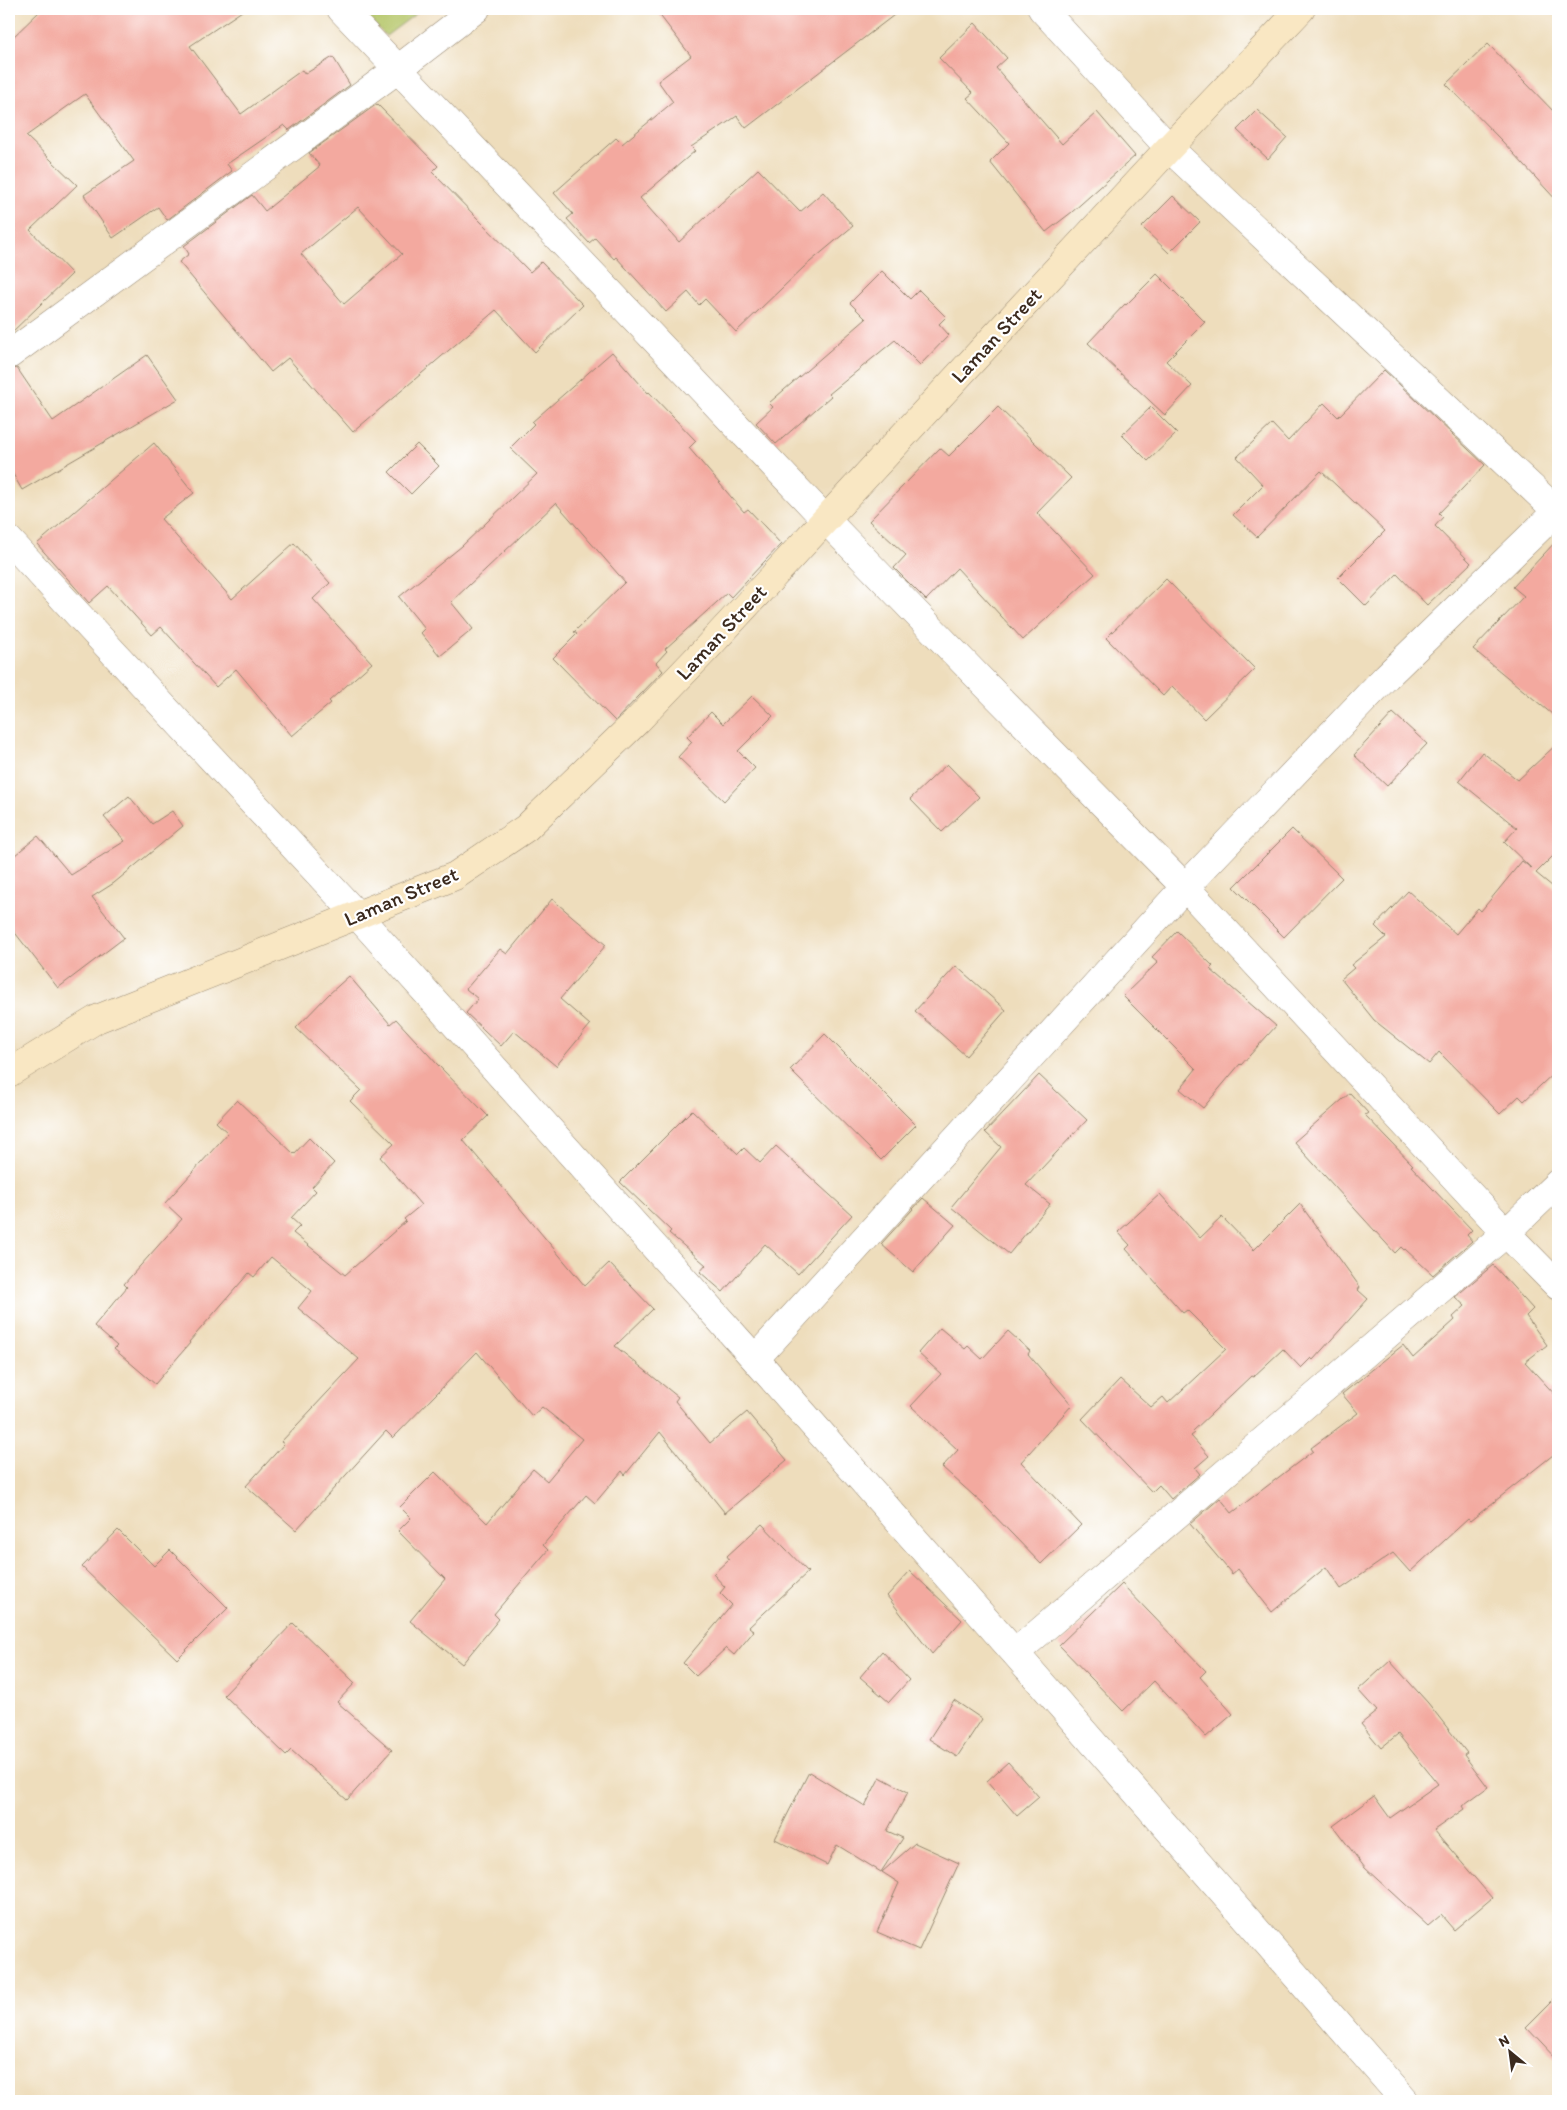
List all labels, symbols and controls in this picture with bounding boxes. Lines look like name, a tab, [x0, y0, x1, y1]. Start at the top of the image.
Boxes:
street label: Laman Street	[945, 282, 1047, 388]
street label: Laman Street	[670, 579, 772, 685]
street label: Laman Street	[340, 861, 462, 931]
north arrow	[1484, 2028, 1534, 2078]
text: N	[1496, 2031, 1512, 2051]

